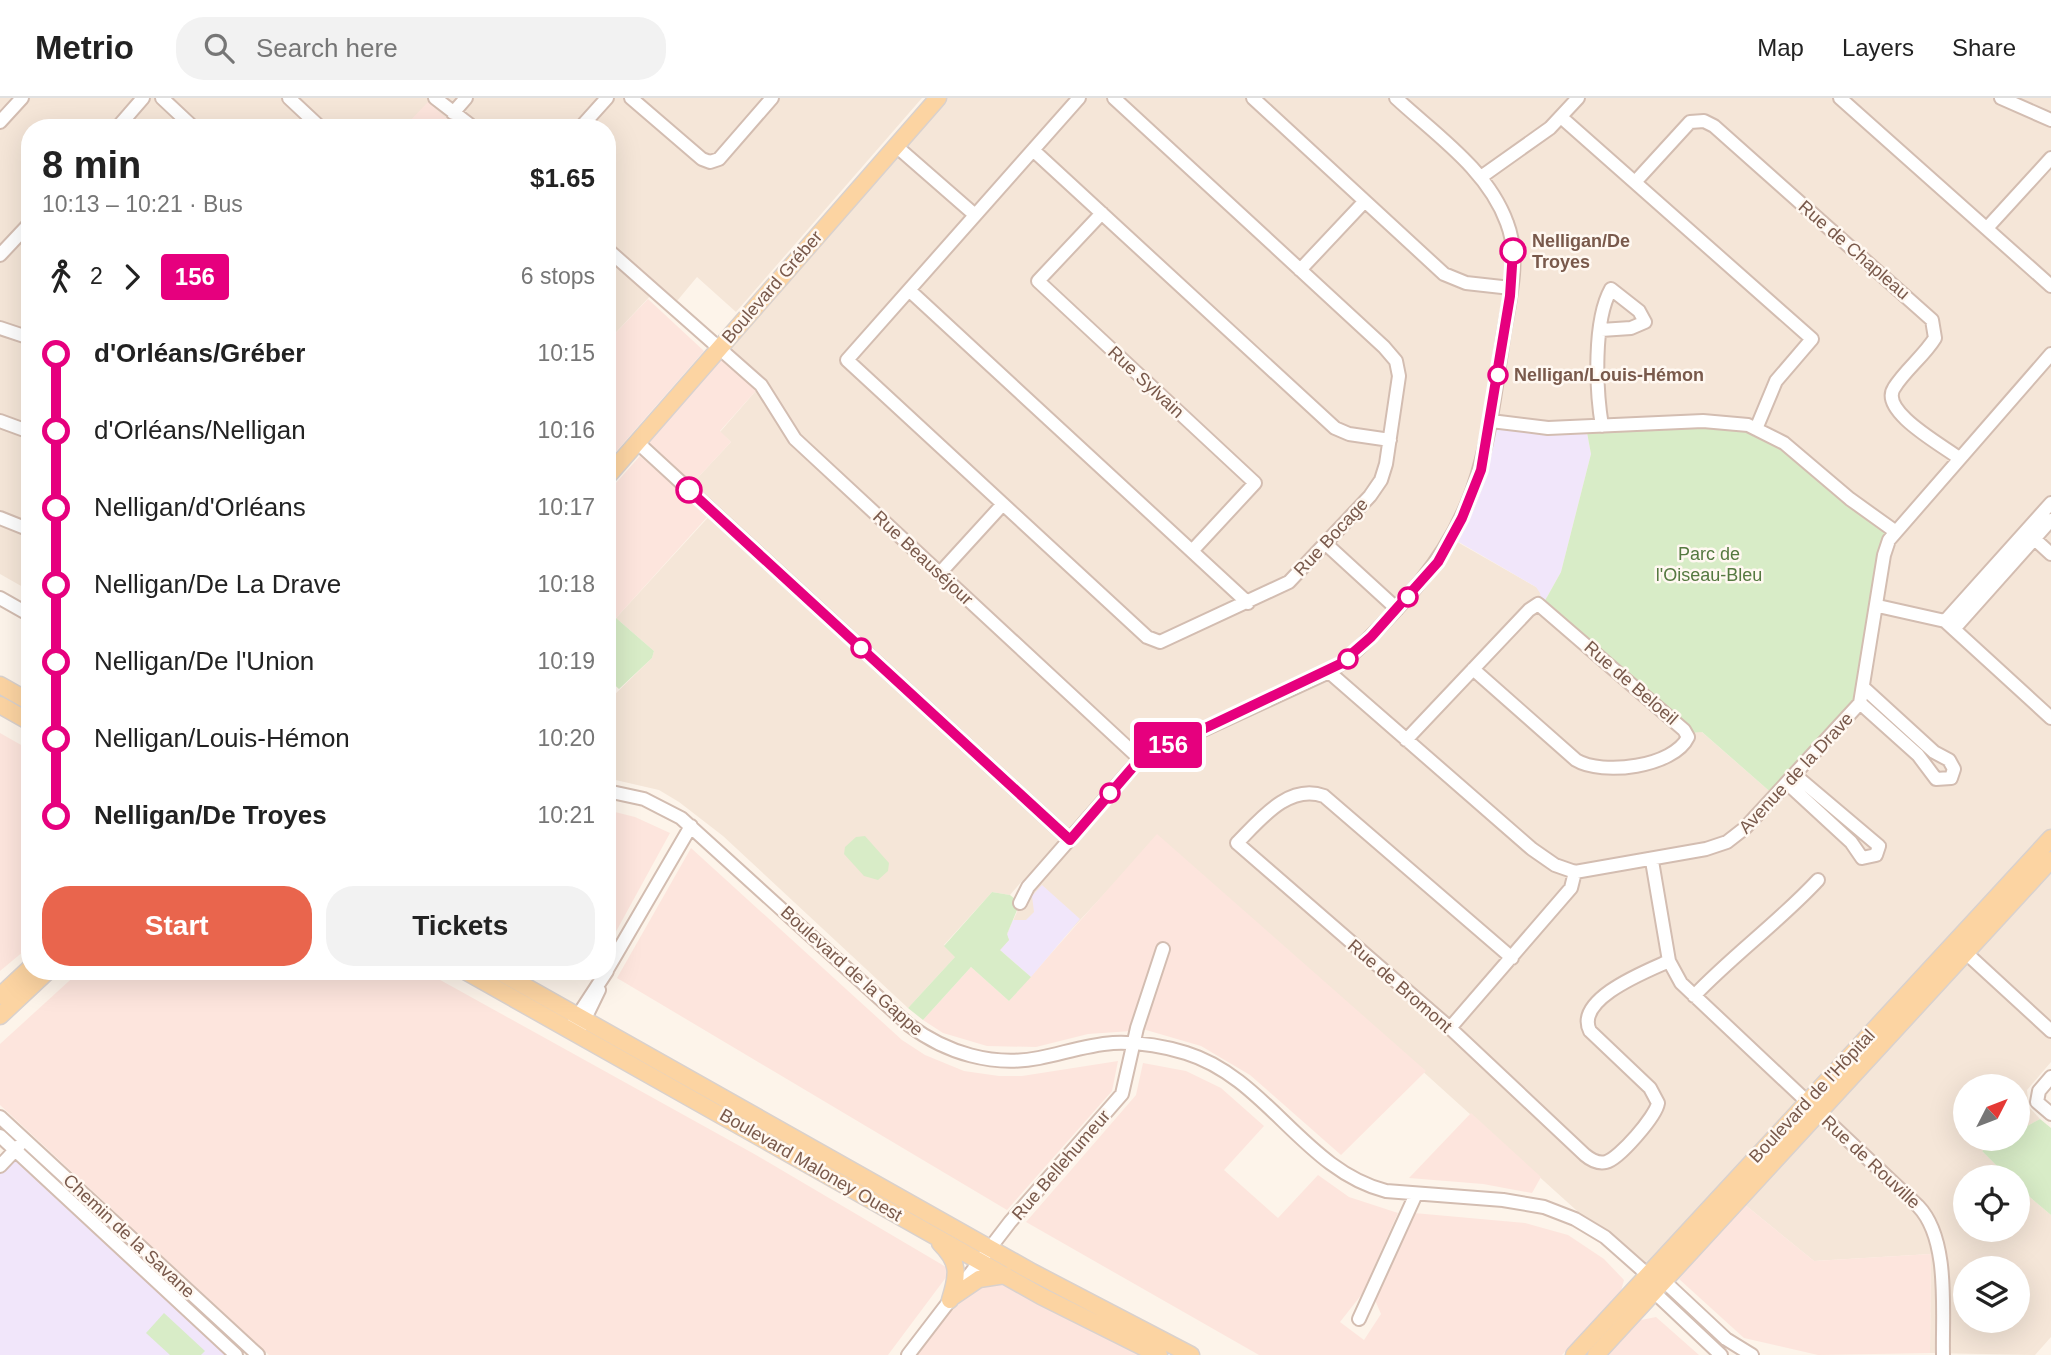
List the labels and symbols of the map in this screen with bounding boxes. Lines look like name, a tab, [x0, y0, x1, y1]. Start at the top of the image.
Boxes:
street label: Rue de Chapleau	[1795, 196, 1913, 304]
street label: Boulevard Gréber	[718, 227, 826, 347]
place label: Nelligan/De Troyes	[1532, 231, 1630, 272]
marker: Nelligan/De Troyes	[1500, 238, 1526, 264]
street label: Rue Sylvain	[1104, 342, 1188, 422]
marker: Nelligan/Louis-Hémon	[1488, 365, 1508, 385]
place label: Nelligan/Louis-Hémon	[1514, 365, 1704, 385]
unlabelled marker	[676, 477, 702, 503]
street label: Rue Bocage	[1290, 494, 1372, 580]
street label: Rue Beauséjour	[869, 507, 977, 609]
park label: Parc de l'Oiseau-Bleu	[1656, 544, 1762, 585]
unlabelled marker	[1398, 587, 1418, 607]
street label: Rue de Beloeil	[1580, 637, 1682, 729]
unlabelled marker	[851, 638, 871, 658]
unlabelled marker	[1338, 649, 1358, 669]
street label: Avenue de la Drave	[1735, 708, 1857, 838]
line badge: 156	[1128, 722, 1208, 768]
unlabelled marker	[1100, 783, 1120, 803]
street label: Boulevard de la Gappe	[777, 902, 927, 1040]
street label: Rue de Bromont	[1344, 935, 1456, 1037]
street label: Boulevard de l'Hôpital	[1745, 1025, 1879, 1167]
north arrow	[1953, 1074, 2030, 1152]
street label: Boulevard Maloney Ouest	[716, 1105, 906, 1225]
street label: Rue Bellehumeur	[1008, 1106, 1114, 1224]
street label: Rue de Rouville	[1818, 1111, 1924, 1213]
street label: Chemin de la Savane	[59, 1170, 199, 1302]

